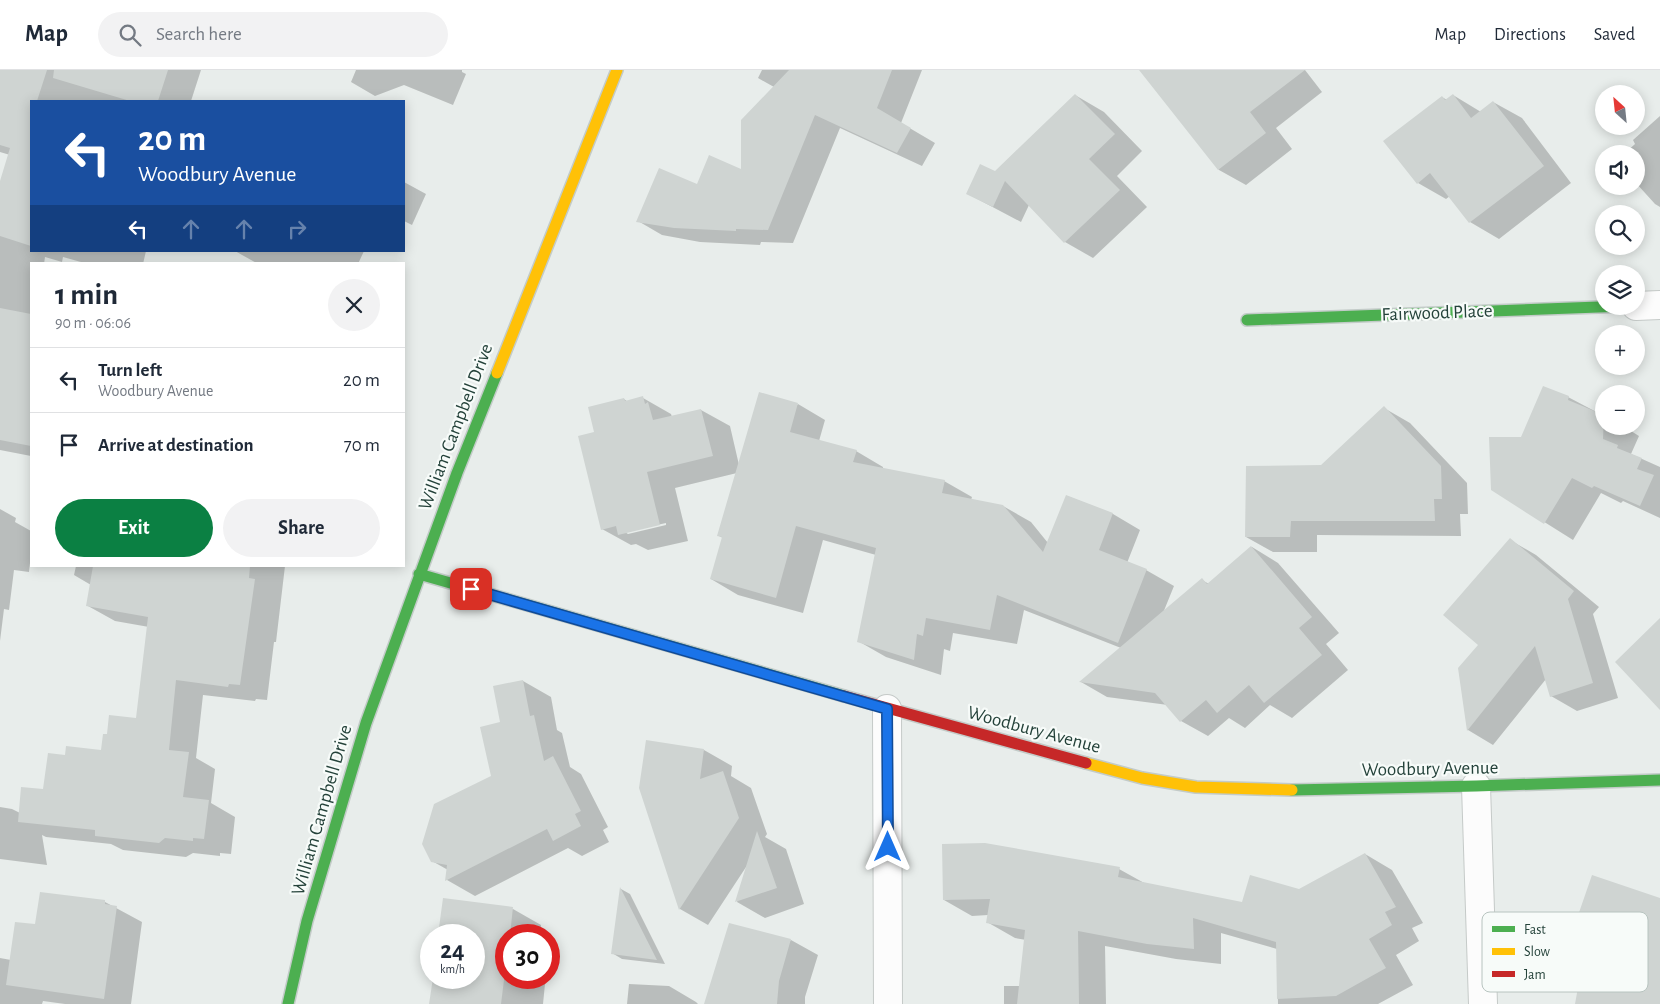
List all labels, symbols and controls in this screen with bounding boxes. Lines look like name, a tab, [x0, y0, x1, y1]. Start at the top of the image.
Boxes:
search box	[98, 12, 448, 57]
icon: search	[116, 21, 144, 49]
text: Map	[25, 22, 68, 46]
text: Search here	[156, 25, 242, 44]
text: Map	[1435, 26, 1466, 44]
text: Directions	[1494, 26, 1566, 44]
text: Saved	[1594, 26, 1635, 44]
north arrow	[1595, 85, 1645, 135]
map controls	[1595, 85, 1645, 435]
icon: left	[55, 120, 120, 185]
text: 20 m	[138, 122, 206, 157]
button: sound	[1595, 145, 1645, 195]
text: Woodbury Avenue	[138, 163, 297, 185]
button: search	[1595, 205, 1645, 255]
icon: left	[124, 215, 152, 243]
icon: ahead	[177, 215, 205, 243]
icon: ahead	[230, 215, 258, 243]
icon: right	[283, 215, 311, 243]
button: layers	[1595, 265, 1645, 315]
button: close	[328, 279, 380, 331]
text: 1 min	[55, 280, 118, 310]
street label: Fairwood Place	[1381, 302, 1493, 324]
text: 90 m · 06:06	[55, 315, 131, 331]
button: +	[1595, 325, 1645, 375]
street label: William Campbell Drive	[416, 341, 496, 513]
text: Turn left	[98, 361, 162, 380]
icon: left	[55, 366, 83, 394]
text: 20 m	[343, 371, 380, 390]
text: Woodbury Avenue	[98, 383, 213, 399]
button: −	[1595, 385, 1645, 435]
icon: arrive	[55, 431, 83, 459]
text: Arrive at destination	[98, 436, 254, 455]
text: 70 m	[344, 436, 380, 455]
button: Exit	[55, 499, 213, 557]
button: Share	[223, 499, 380, 557]
pin	[450, 568, 492, 610]
icon: arrive	[457, 575, 485, 603]
street label: Woodbury Avenue	[965, 703, 1103, 757]
street label: William Campbell Drive	[289, 723, 355, 897]
street label: Woodbury Avenue	[1361, 758, 1499, 780]
position arrow	[861, 820, 913, 872]
legend	[1482, 912, 1648, 992]
text: Fast	[1524, 923, 1546, 937]
speed limit sign: 30	[495, 924, 560, 989]
text: 24	[440, 938, 465, 963]
text: Slow	[1524, 945, 1551, 959]
text: km/h	[440, 963, 465, 975]
text: Jam	[1524, 968, 1546, 982]

